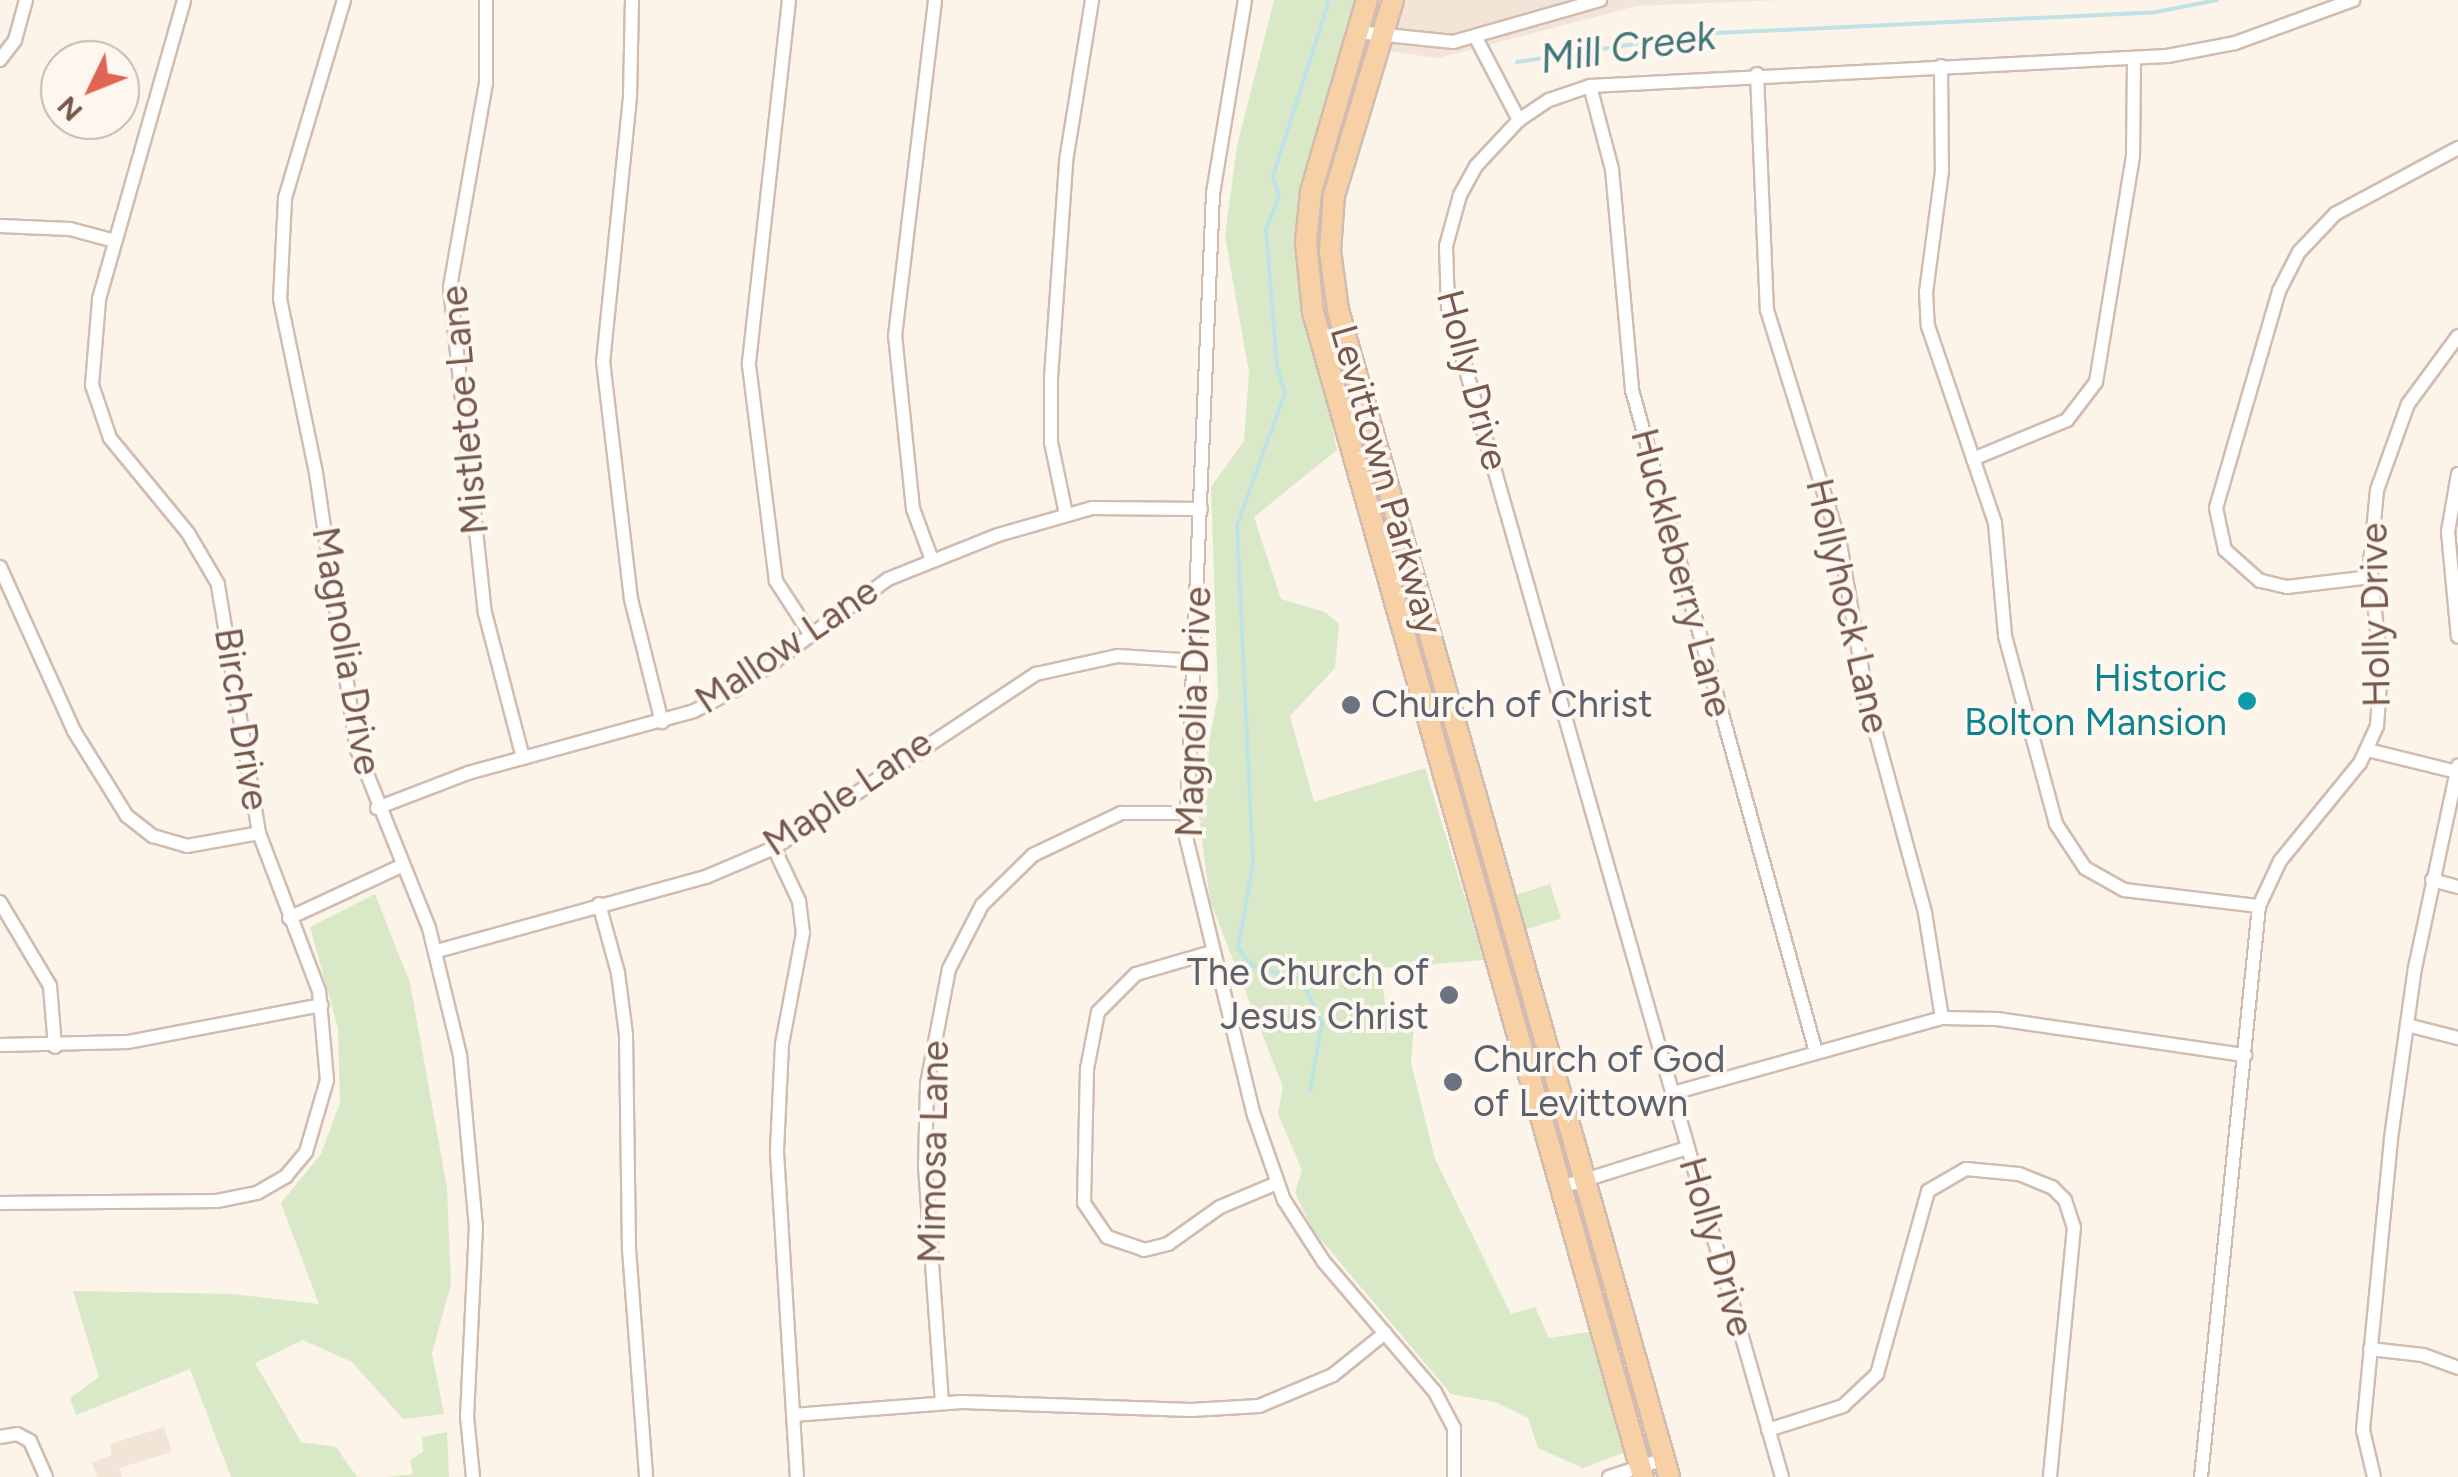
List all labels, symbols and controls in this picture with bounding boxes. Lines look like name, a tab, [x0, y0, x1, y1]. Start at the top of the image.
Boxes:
water label: Mill Creek	[1537, 11, 1719, 83]
north arrow	[40, 40, 140, 140]
text: N	[50, 90, 89, 129]
street label: Mistletoe Lane	[431, 284, 499, 536]
street label: Holly Drive	[1426, 285, 1518, 475]
street label: Levittown Parkway	[1320, 320, 1452, 640]
street label: Huckleberry Lane	[1621, 424, 1741, 722]
street label: Hollyhock Lane	[1796, 474, 1898, 738]
street label: Holly Drive	[2352, 522, 2400, 708]
street label: Magnolia Drive	[302, 524, 390, 778]
street label: Mallow Lane	[687, 568, 887, 724]
street label: Magnolia Drive	[1167, 586, 1221, 838]
street label: Birch Drive	[204, 625, 278, 813]
place label: Historic Bolton Mansion	[1964, 656, 2227, 746]
place label: Church of Christ	[1371, 682, 1653, 728]
marker: Historic Bolton Mansion	[2236, 690, 2258, 712]
marker: Church of Christ	[1340, 694, 1362, 716]
street label: Maple Lane	[755, 720, 941, 866]
place label: The Church of Jesus Christ	[1187, 950, 1429, 1040]
marker: The Church of Jesus Christ	[1438, 984, 1460, 1006]
place label: Church of God of Levittown	[1473, 1037, 1725, 1126]
street label: Mimosa Lane	[909, 1040, 959, 1264]
marker: Church of God of Levittown	[1442, 1071, 1464, 1093]
street label: Holly Drive	[1669, 1152, 1763, 1342]

